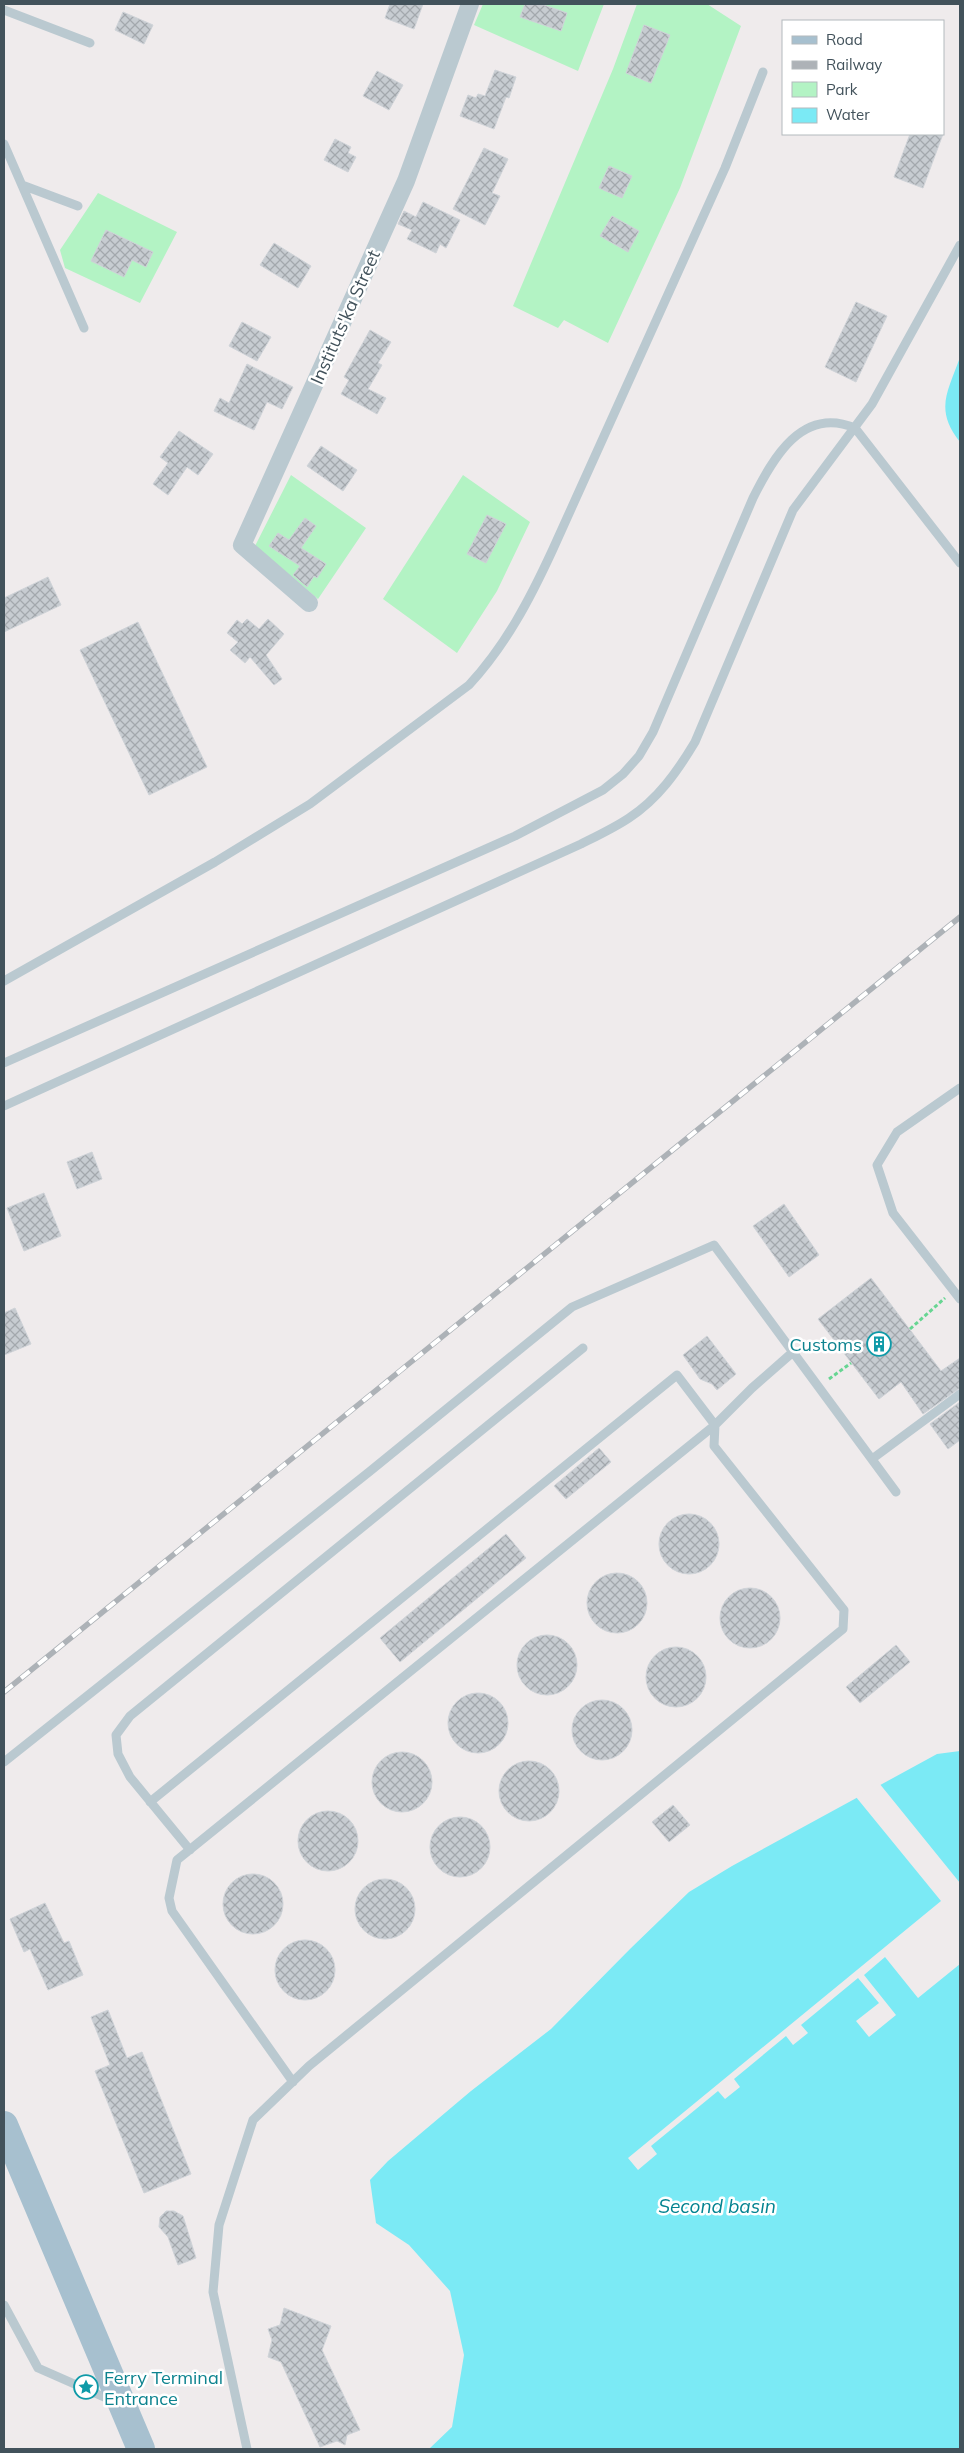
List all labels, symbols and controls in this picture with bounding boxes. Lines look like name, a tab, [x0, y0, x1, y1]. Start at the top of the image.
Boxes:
legend	[782, 20, 944, 135]
text: Road	[826, 30, 863, 49]
text: Railway	[826, 55, 882, 74]
text: Park	[826, 80, 858, 99]
text: Water	[826, 105, 870, 124]
street label: Instituts'ka Street	[305, 246, 385, 388]
building icon: Customs	[866, 1331, 892, 1357]
place label: Customs	[789, 1333, 862, 1356]
water label: Second basin	[658, 2194, 776, 2218]
place label: Ferry Terminal Entrance	[104, 2366, 223, 2410]
place icon: Ferry Terminal Entrance	[73, 2374, 99, 2400]

